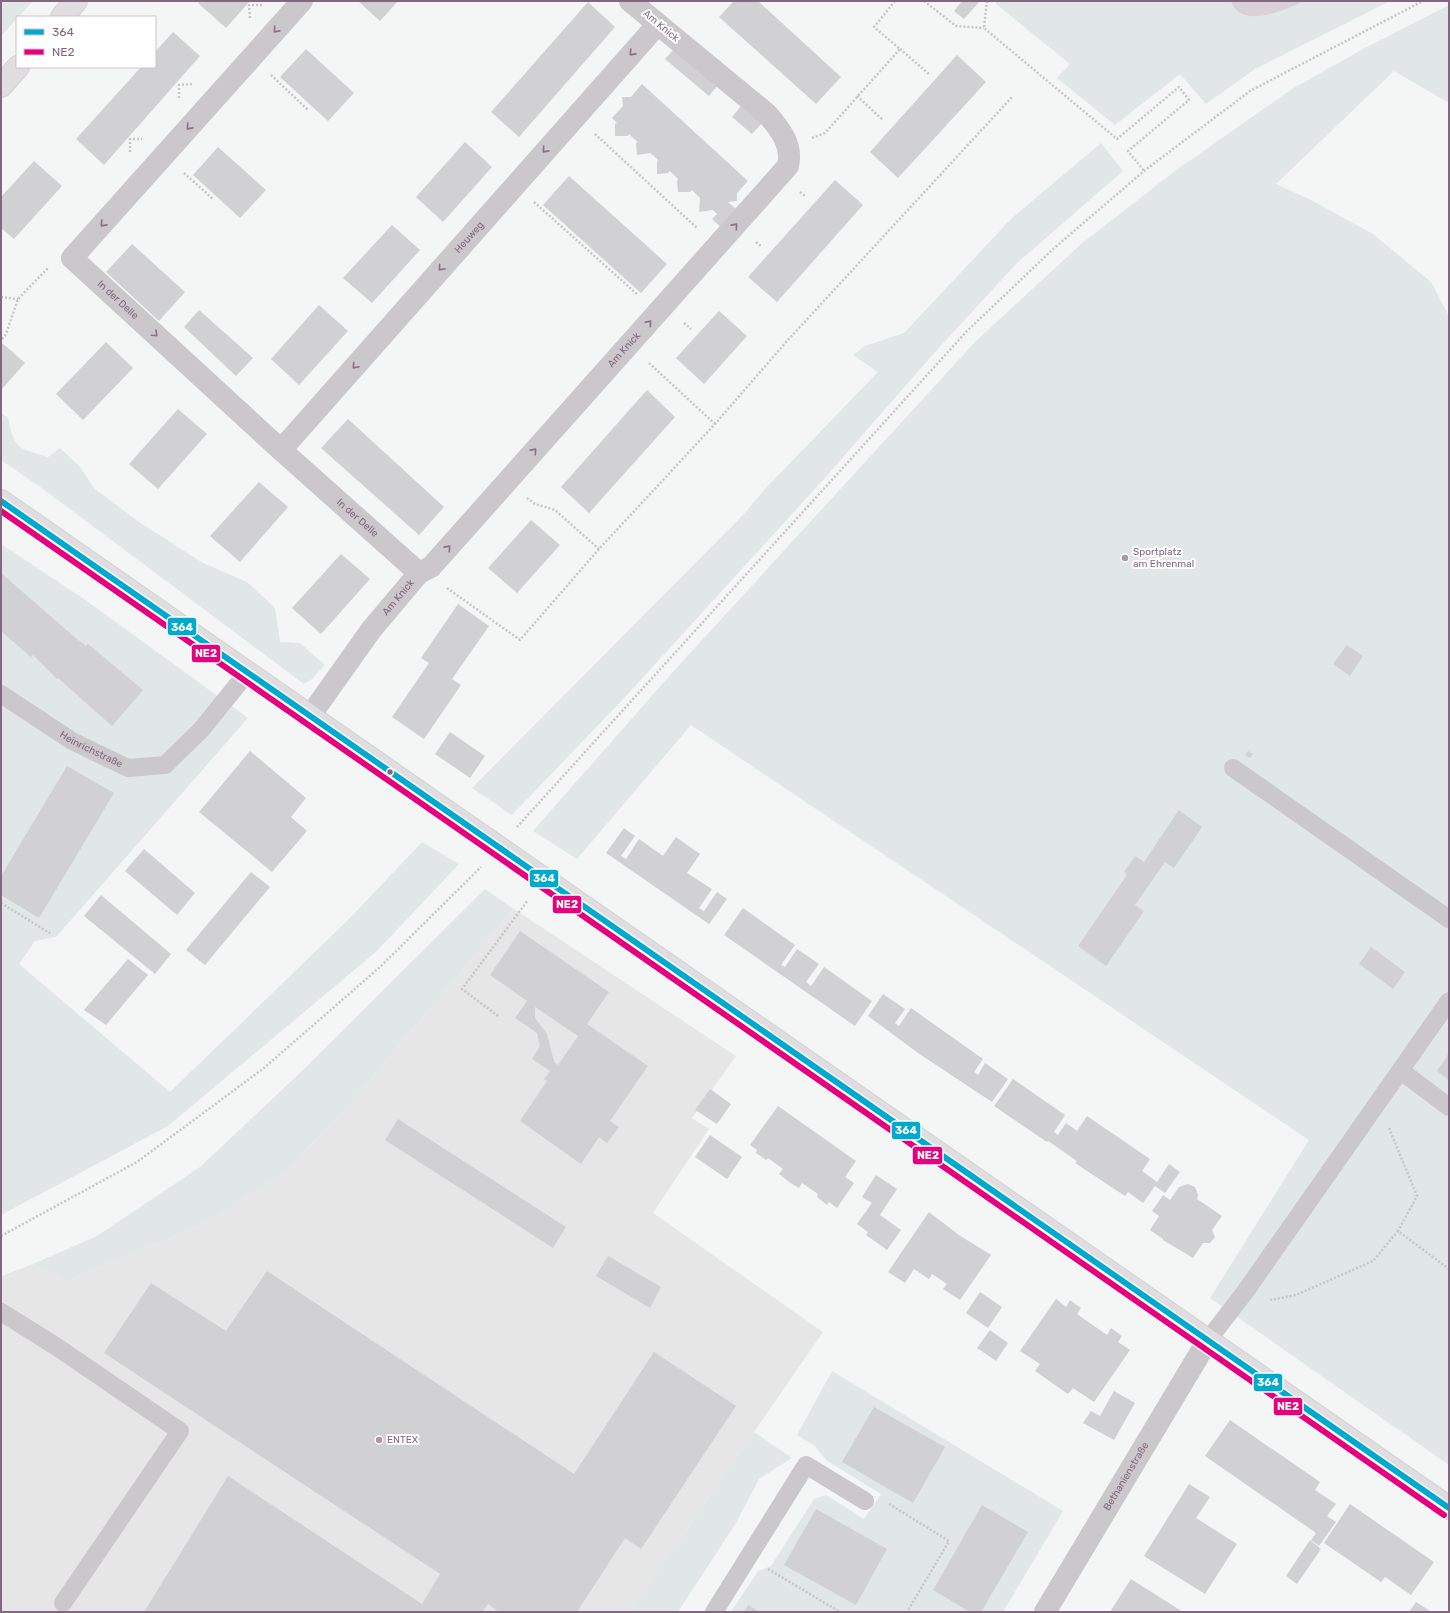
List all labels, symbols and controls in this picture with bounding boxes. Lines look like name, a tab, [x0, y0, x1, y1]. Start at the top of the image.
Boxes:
street label: Am Knick	[641, 8, 682, 45]
legend	[16, 16, 156, 68]
text: 364	[52, 25, 74, 39]
one-way arrow	[273, 25, 280, 33]
text: NE2	[52, 45, 75, 59]
one-way arrow	[629, 48, 637, 56]
one-way arrow	[186, 122, 194, 130]
one-way arrow	[543, 145, 550, 153]
one-way arrow	[100, 219, 107, 227]
street label: Heuweg	[452, 219, 486, 256]
one-way arrow	[730, 223, 737, 230]
one-way arrow	[438, 264, 445, 271]
street label: In der Delle	[95, 278, 141, 322]
one-way arrow	[644, 320, 651, 327]
street label: Am Knick	[605, 329, 644, 370]
one-way arrow	[150, 330, 158, 337]
one-way arrow	[352, 361, 359, 369]
one-way arrow	[530, 448, 537, 456]
street label: In der Delle	[334, 496, 381, 540]
one-way arrow	[443, 545, 450, 553]
place label: Sportplatz am Ehrenmal	[1133, 546, 1194, 570]
marker: Sportplatz am Ehrenmal	[1120, 553, 1130, 563]
street label: Am Knick	[380, 576, 417, 618]
line badge: 364	[167, 617, 197, 636]
text: 364	[171, 621, 193, 634]
line badge: NE2	[191, 644, 221, 663]
text: NE2	[195, 647, 217, 660]
street label: Heinrichstraße	[57, 729, 125, 771]
unlabelled marker	[385, 767, 395, 777]
line badge: 364	[529, 869, 559, 888]
text: 364	[533, 872, 555, 885]
line badge: NE2	[552, 895, 582, 914]
text: NE2	[556, 898, 578, 911]
line badge: 364	[891, 1121, 921, 1140]
text: 364	[895, 1124, 917, 1137]
line badge: NE2	[912, 1146, 943, 1165]
text: NE2	[917, 1149, 939, 1162]
line badge: 364	[1253, 1373, 1283, 1392]
text: 364	[1257, 1376, 1279, 1389]
line badge: NE2	[1273, 1397, 1303, 1416]
text: NE2	[1277, 1400, 1299, 1413]
place label: ENTEX	[387, 1434, 419, 1446]
marker: ENTEX	[374, 1435, 384, 1445]
street label: Bethanienstraße	[1101, 1440, 1152, 1513]

